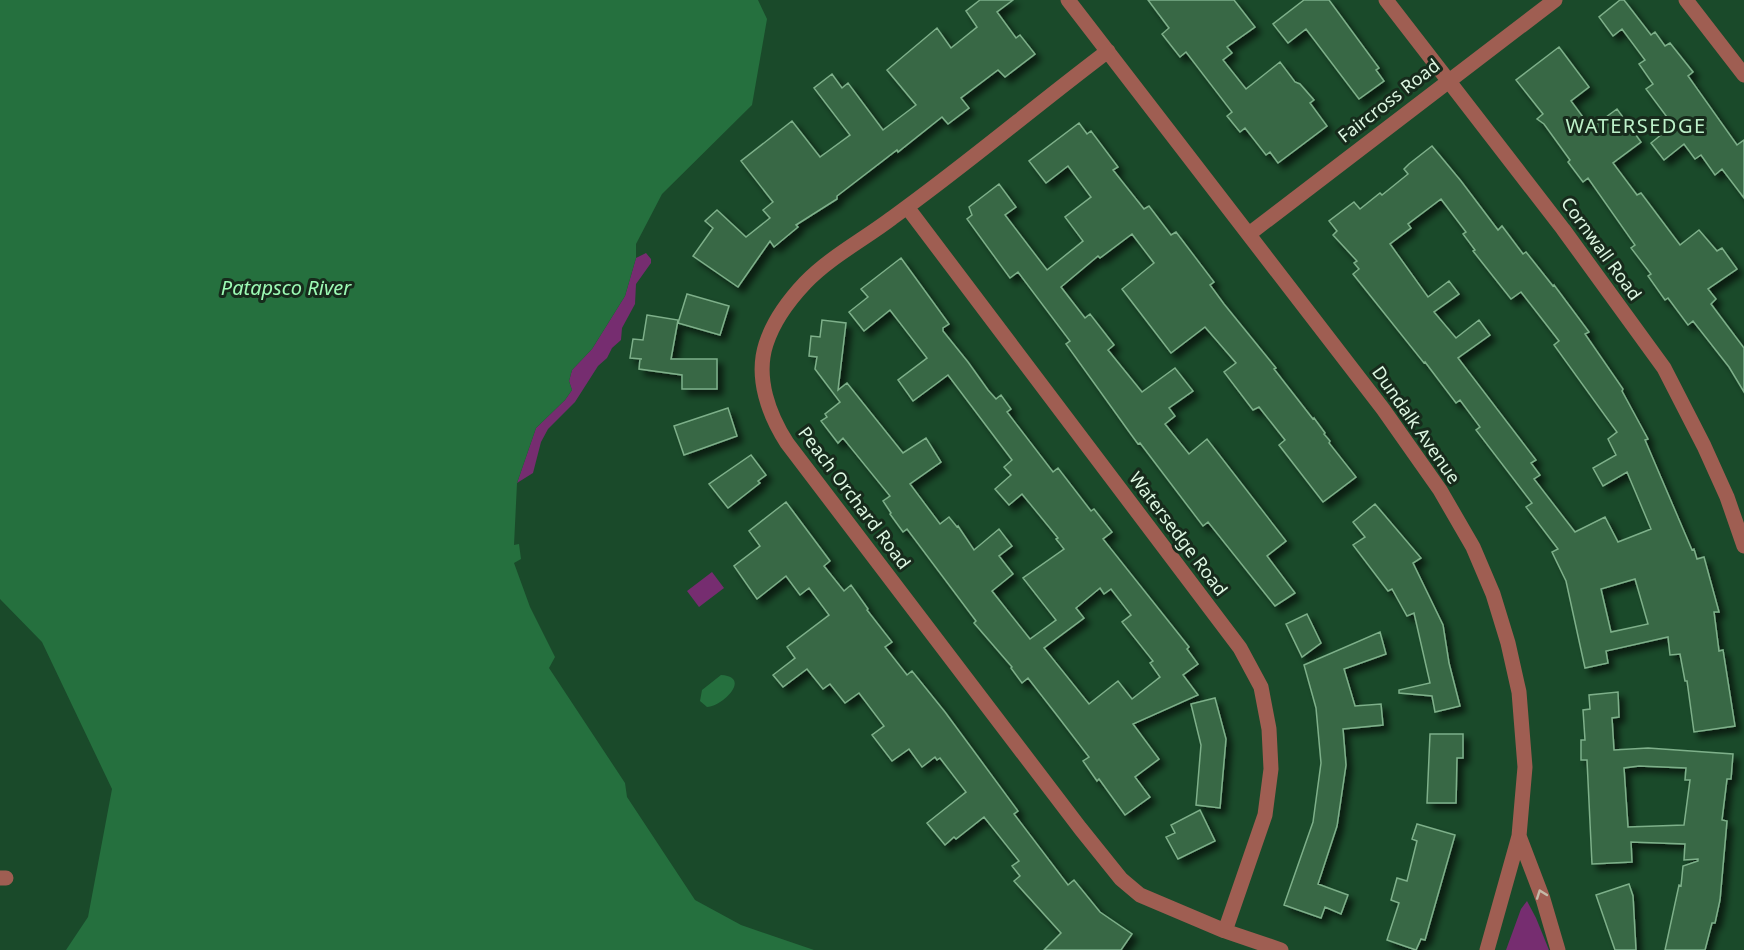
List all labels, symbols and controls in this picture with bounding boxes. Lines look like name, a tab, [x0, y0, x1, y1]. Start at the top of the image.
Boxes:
street label: Faircross Road	[1333, 53, 1444, 148]
district label: WATERSEDGE	[1565, 112, 1707, 139]
street label: Cornwall Road	[1556, 192, 1647, 305]
water label: Patapsco River	[221, 274, 352, 301]
street label: Dundalk Avenue	[1367, 361, 1466, 488]
street label: Peach Orchard Road	[793, 421, 916, 574]
street label: Watersedge Road	[1124, 466, 1233, 600]
one-way arrow	[1536, 889, 1549, 900]

